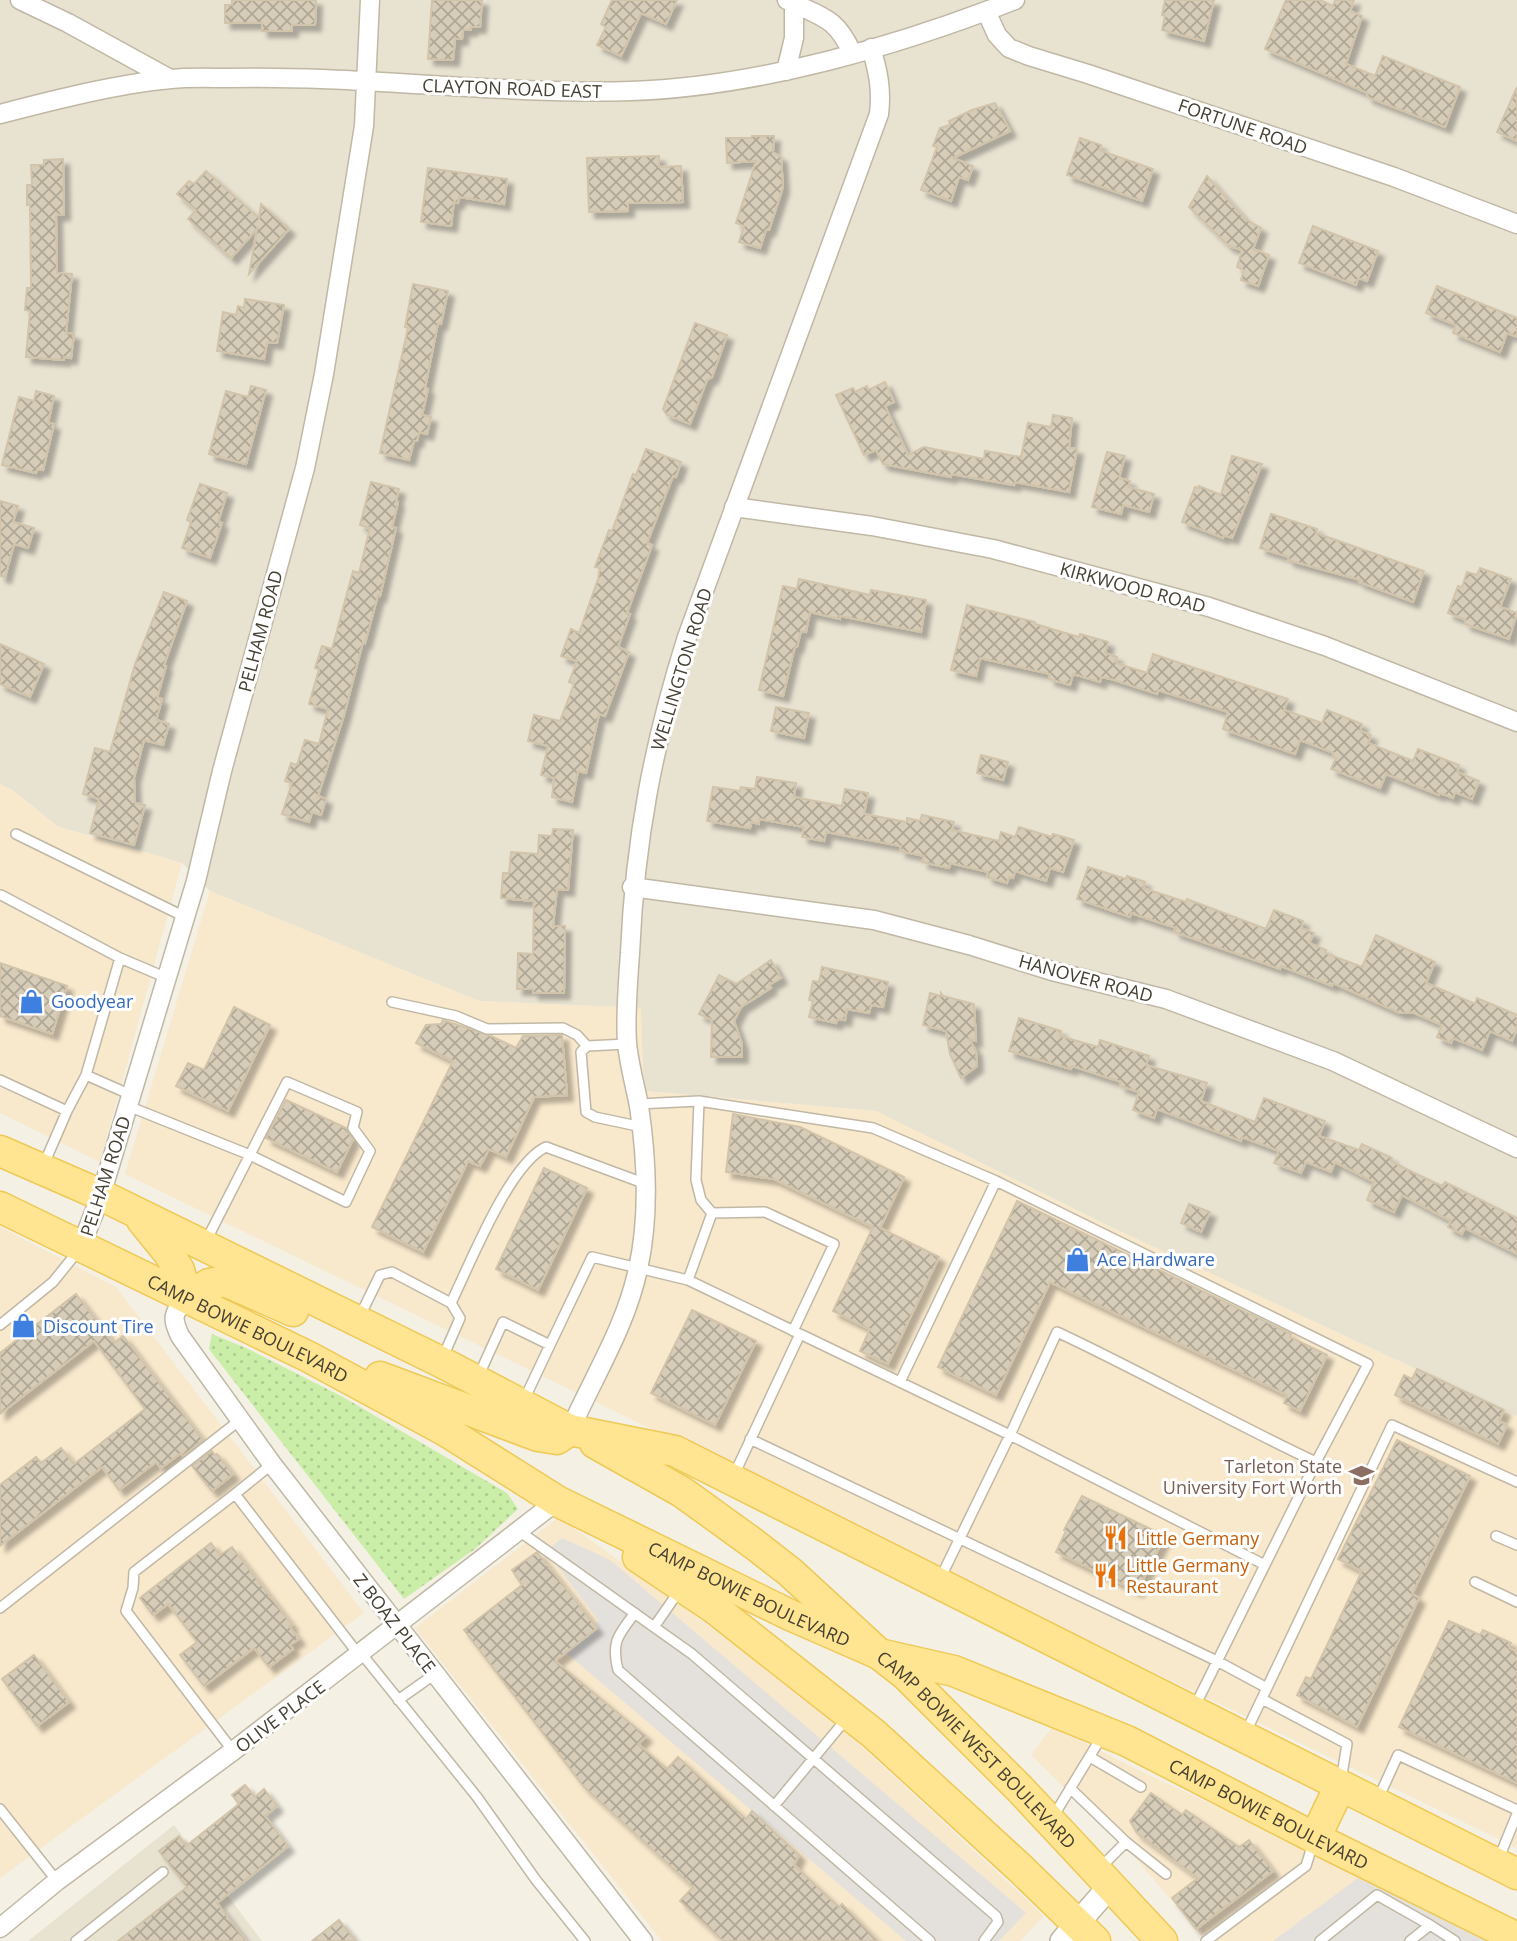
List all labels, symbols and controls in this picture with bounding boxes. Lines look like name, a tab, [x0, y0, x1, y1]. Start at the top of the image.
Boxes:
street label: CLAYTON ROAD EAST	[422, 73, 602, 103]
street label: FORTUNE ROAD	[1175, 93, 1311, 159]
street label: KIRKWOOD ROAD	[1057, 556, 1209, 618]
street label: PELHAM ROAD	[232, 567, 288, 695]
street label: WELLINGTON ROAD	[645, 585, 717, 753]
street label: HANOVER ROAD	[1016, 949, 1156, 1007]
shop icon: Goodyear	[17, 987, 45, 1015]
place label: Goodyear	[51, 989, 134, 1013]
street label: PELHAM ROAD	[74, 1113, 136, 1239]
shop icon: Ace Hardware	[1063, 1245, 1091, 1273]
place label: Ace Hardware	[1097, 1247, 1215, 1271]
street label: CAMP BOWIE BOULEVARD	[144, 1268, 353, 1388]
shop icon: Discount Tire	[9, 1312, 37, 1340]
place label: Discount Tire	[43, 1314, 154, 1338]
place label: Tarleton State University Fort Worth	[1163, 1454, 1342, 1499]
school or university icon: Tarleton State University Fort Worth	[1348, 1462, 1376, 1490]
restaurant icon: Little Germany	[1102, 1524, 1130, 1552]
place label: Little Germany	[1136, 1526, 1260, 1550]
street label: CAMP BOWIE BOULEVARD	[644, 1536, 854, 1652]
place label: Little Germany Restaurant	[1126, 1553, 1250, 1598]
restaurant icon: Little Germany Restaurant	[1092, 1561, 1120, 1589]
street label: Z BOAZ PLACE	[349, 1568, 441, 1678]
street label: CAMP BOWIE WEST BOULEVARD	[872, 1645, 1082, 1854]
street label: OLIVE PLACE	[230, 1674, 330, 1758]
street label: CAMP BOWIE BOULEVARD	[1165, 1753, 1373, 1875]

